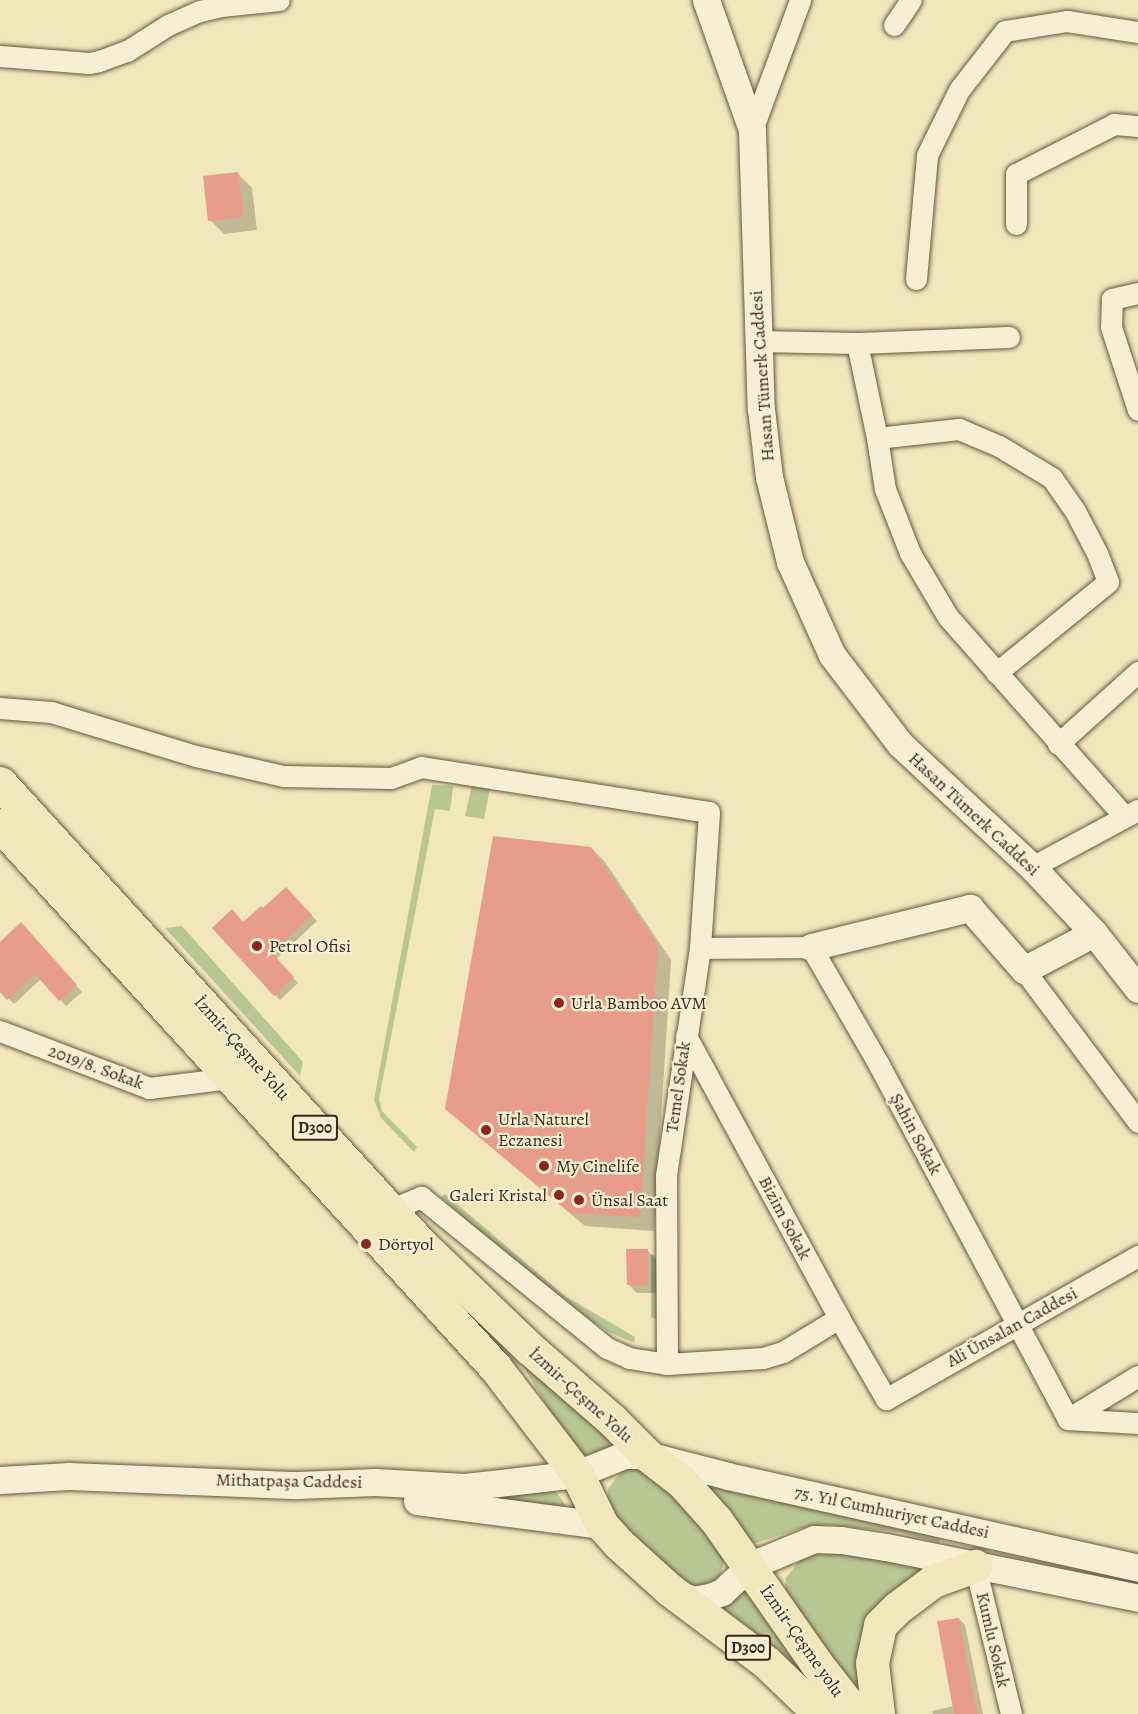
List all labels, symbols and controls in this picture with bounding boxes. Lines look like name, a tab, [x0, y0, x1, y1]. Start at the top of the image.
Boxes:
street label: Hasan Tümerk Caddesi	[745, 290, 779, 462]
street label: Hasan Tümerk Caddesi	[904, 748, 1044, 880]
place label: Petrol Ofisi	[269, 935, 351, 957]
marker: Petrol Ofisi	[250, 939, 264, 953]
street label: İzmir-Çeşme Yolu	[189, 991, 295, 1105]
place label: Urla Bamboo AVM	[571, 992, 707, 1014]
marker: Urla Bamboo AVM	[552, 996, 566, 1010]
street label: 2019/8. Sokak	[45, 1040, 147, 1094]
street label: Temel Sokak	[661, 1040, 695, 1134]
street label: Şahin Sokak	[885, 1089, 947, 1179]
place label: Urla Naturel Eczanesi	[498, 1109, 589, 1152]
road number: D300	[291, 1115, 339, 1141]
marker: Urla Naturel Eczanesi	[479, 1123, 493, 1137]
place label: My Cinelife	[556, 1155, 640, 1177]
marker: My Cinelife	[537, 1159, 551, 1173]
street label: Bizim Sokak	[754, 1172, 816, 1264]
place label: Galeri Kristal	[450, 1184, 547, 1206]
marker: Galeri Kristal	[552, 1188, 566, 1202]
place label: Ünsal Saat	[591, 1189, 668, 1211]
marker: Ünsal Saat	[572, 1193, 586, 1207]
place label: Dörtyol	[378, 1233, 434, 1255]
marker: Dörtyol	[359, 1237, 373, 1251]
street label: Ali Ünsalan Caddesi	[943, 1282, 1081, 1372]
street label: İzmir-Çeşme Yolu	[524, 1342, 638, 1448]
street label: Mithatpaşa Caddesi	[216, 1469, 362, 1493]
street label: 75. Yıl Cumhuriyet Caddesi	[792, 1481, 992, 1543]
street label: İzmir-Çeşme yolu	[755, 1581, 849, 1701]
street label: Kumlu Sokak	[972, 1590, 1014, 1690]
road number: D300	[724, 1635, 772, 1661]

